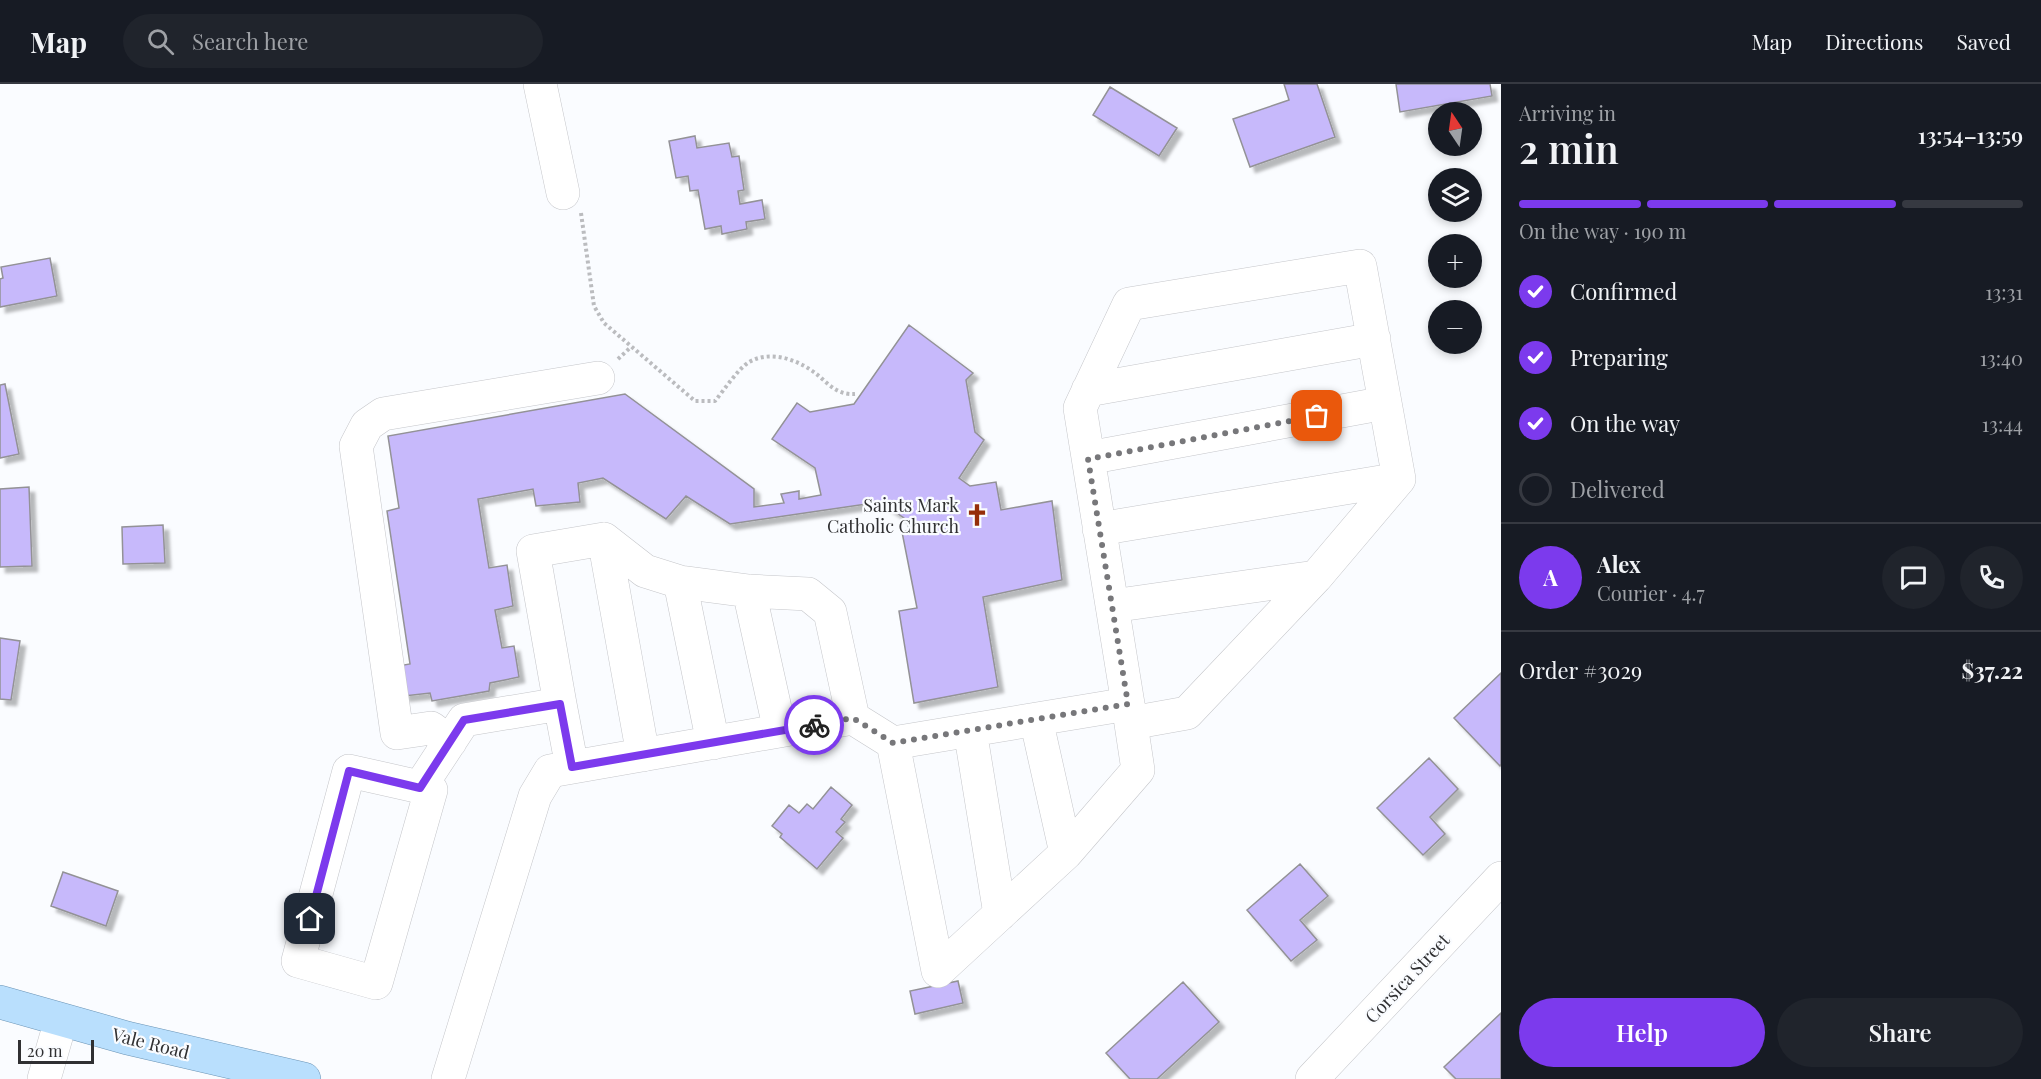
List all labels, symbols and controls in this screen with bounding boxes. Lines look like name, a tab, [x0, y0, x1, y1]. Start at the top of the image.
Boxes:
search box	[123, 14, 543, 68]
text: Map	[30, 23, 87, 60]
icon: search	[144, 25, 177, 58]
text: Search here	[192, 26, 308, 56]
text: Map	[1751, 27, 1792, 55]
text: Directions	[1825, 27, 1923, 55]
text: Saved	[1956, 27, 2011, 55]
text: Arriving in	[1519, 99, 1616, 126]
north arrow	[1428, 102, 1482, 156]
map controls	[1428, 102, 1482, 354]
text: 13:54–13:59	[1918, 120, 2023, 150]
text: 2 min	[1519, 122, 1619, 174]
button: layers	[1428, 168, 1482, 222]
text: On the way · 190 m	[1519, 217, 1686, 244]
button: +	[1428, 234, 1482, 288]
icon: check	[1519, 275, 1552, 308]
text: Confirmed	[1570, 276, 1677, 306]
text: 13:31	[1985, 278, 2023, 305]
button: −	[1428, 300, 1482, 354]
icon: check	[1519, 341, 1552, 374]
text: Preparing	[1570, 342, 1668, 372]
text: 13:40	[1980, 344, 2023, 371]
pin	[1291, 390, 1342, 441]
icon: bag	[1300, 399, 1333, 432]
icon: check	[1519, 407, 1552, 440]
text: On the way	[1570, 408, 1680, 438]
text: 13:44	[1982, 410, 2023, 437]
text: Delivered	[1570, 474, 1665, 504]
place label: Saints Mark Catholic Church	[827, 493, 959, 538]
church icon: Saints Mark Catholic Church	[964, 502, 990, 528]
button: chat	[1882, 546, 1945, 609]
button: phone	[1960, 546, 2023, 609]
text: Alex	[1597, 549, 1641, 579]
text: A	[1543, 562, 1558, 592]
text: Courier · 4.7	[1597, 579, 1705, 606]
text: Order #3029	[1519, 655, 1642, 685]
text: $37.22	[1962, 655, 2023, 685]
courier	[784, 695, 844, 755]
icon: bike	[798, 709, 831, 742]
pin	[284, 893, 335, 944]
icon: home	[293, 902, 326, 935]
street label: Corsica Street	[1359, 928, 1455, 1028]
button: Help	[1519, 998, 1765, 1067]
button: Share	[1777, 998, 2023, 1067]
street label: Vale Road	[109, 1022, 193, 1064]
scale bar	[18, 1037, 94, 1064]
text: 20 m	[27, 1040, 62, 1061]

